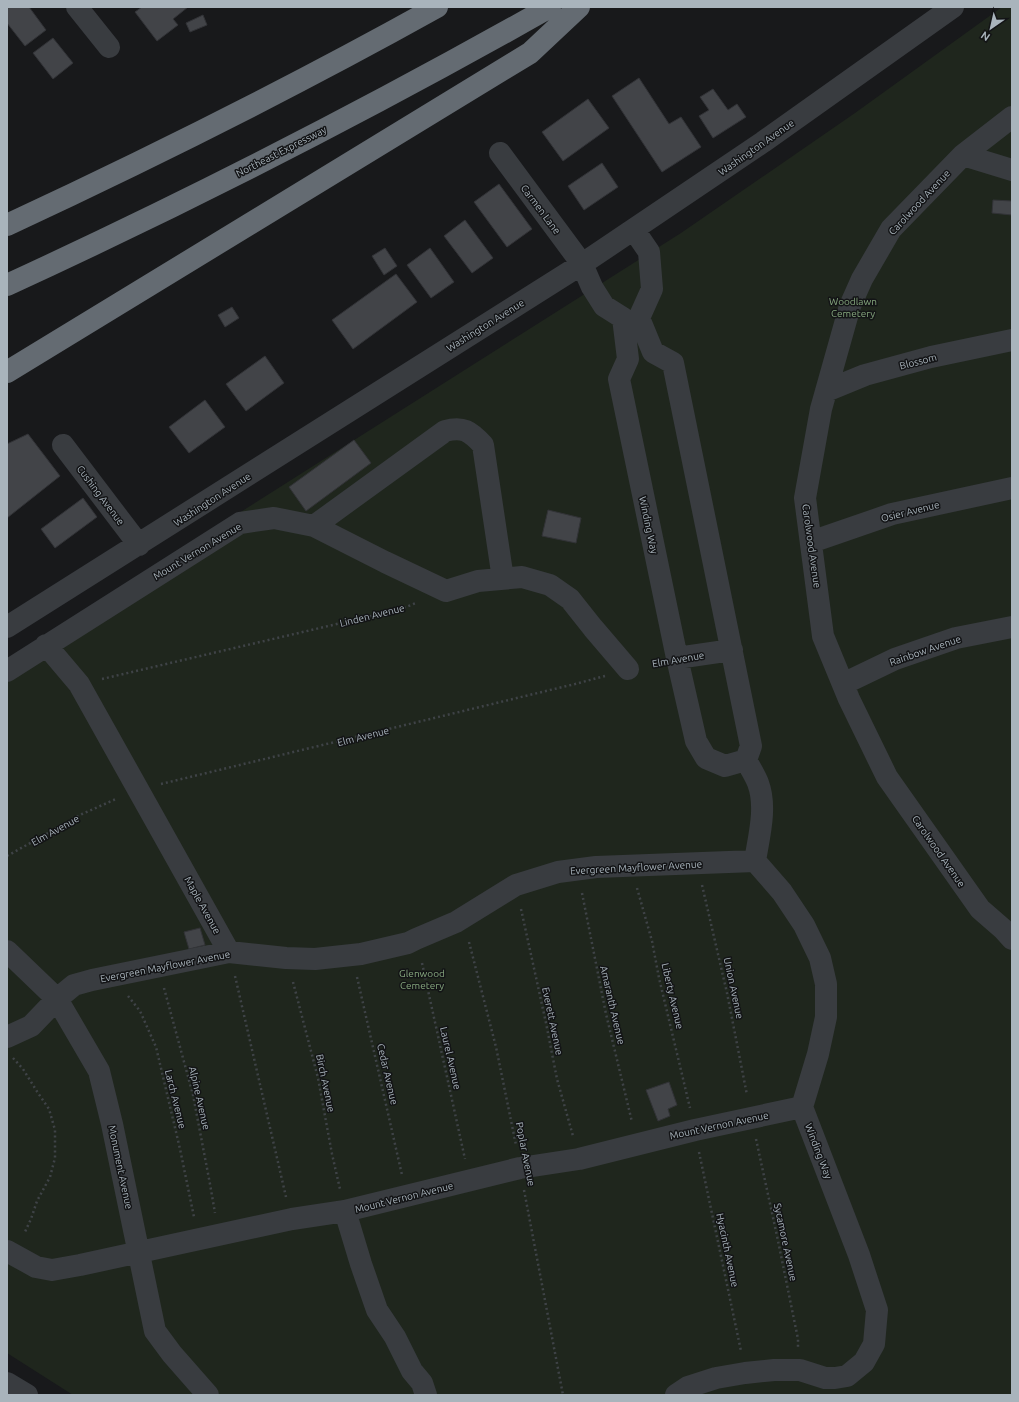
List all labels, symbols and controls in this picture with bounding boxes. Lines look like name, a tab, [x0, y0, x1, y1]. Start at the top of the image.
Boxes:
north arrow	[971, 8, 1011, 48]
text: N	[979, 29, 992, 44]
street label: Washington Avenue	[716, 117, 796, 178]
street label: Northeast Expressway	[234, 124, 328, 179]
street label: Carolwood Avenue	[886, 168, 952, 237]
street label: Carmen Lane	[519, 183, 563, 236]
park label: Woodlawn Cemetery	[829, 296, 877, 319]
street label: Washington Avenue	[444, 297, 526, 354]
street label: Blossom	[898, 352, 938, 371]
street label: Cushing Avenue	[75, 463, 127, 527]
street label: Washington Avenue	[172, 470, 253, 528]
street label: Winding Way	[637, 495, 660, 555]
street label: Osier Avenue	[880, 499, 940, 524]
street label: Carolwood Avenue	[800, 503, 823, 589]
street label: Mount Vernon Avenue	[151, 521, 243, 582]
street label: Linden Avenue	[339, 602, 406, 629]
street label: Rainbow Avenue	[888, 633, 962, 668]
street label: Elm Avenue	[651, 649, 705, 669]
street label: Elm Avenue	[336, 725, 390, 748]
street label: Elm Avenue	[29, 813, 81, 848]
street label: Carolwood Avenue	[910, 813, 967, 889]
street label: Evergreen Mayflower Avenue	[570, 859, 702, 876]
street label: Maple Avenue	[182, 875, 223, 936]
street label: Evergreen Mayflower Avenue	[99, 948, 231, 984]
street label: Union Avenue	[722, 956, 745, 1020]
street label: Liberty Avenue	[660, 962, 685, 1030]
street label: Amaranth Avenue	[598, 965, 627, 1046]
park label: Glenwood Cemetery	[399, 968, 445, 991]
street label: Everett Avenue	[540, 986, 565, 1056]
street label: Laurel Avenue	[438, 1026, 463, 1090]
street label: Cedar Avenue	[375, 1042, 400, 1106]
street label: Birch Avenue	[314, 1053, 337, 1113]
street label: Alpine Avenue	[187, 1065, 212, 1131]
street label: Larch Avenue	[163, 1068, 188, 1130]
street label: Mount Vernon Avenue	[669, 1110, 770, 1141]
street label: Poplar Avenue	[514, 1121, 537, 1187]
street label: Winding Way	[803, 1122, 834, 1181]
street label: Monument Avenue	[106, 1124, 135, 1210]
street label: Mount Vernon Avenue	[354, 1180, 454, 1215]
street label: Sycamore Avenue	[772, 1202, 799, 1282]
street label: Hyacinth Avenue	[714, 1212, 741, 1288]

